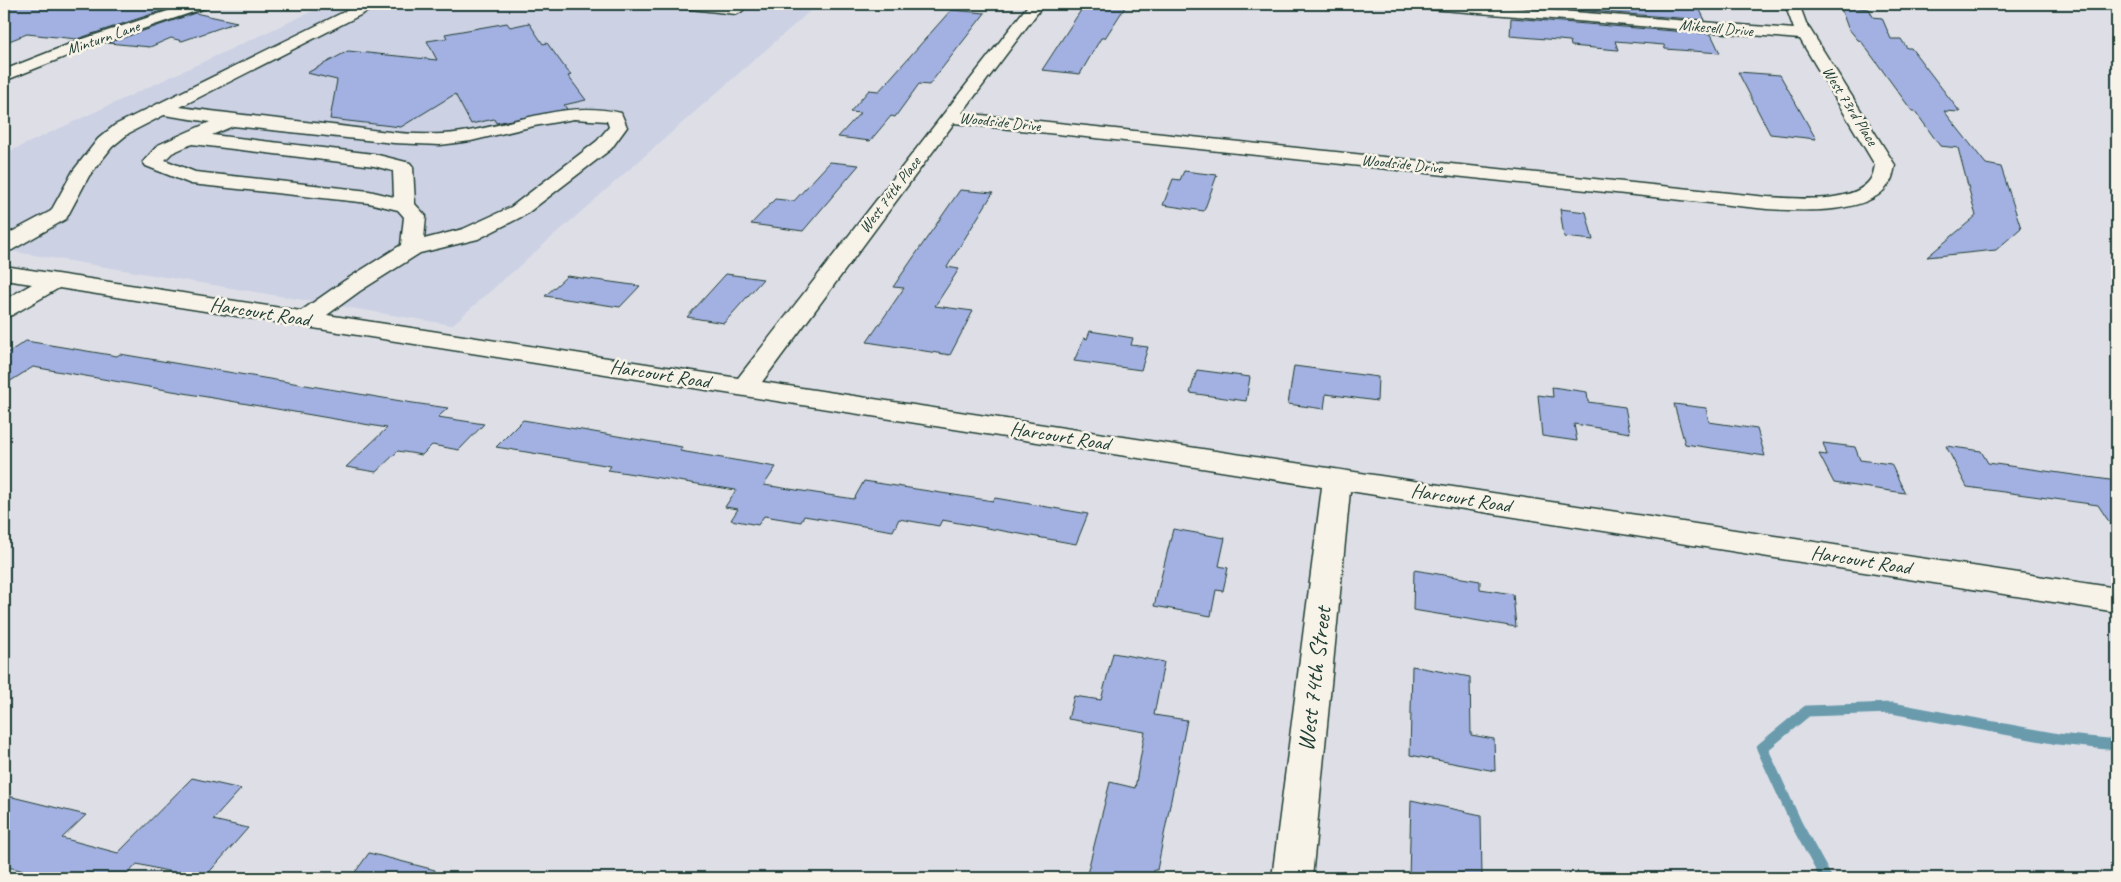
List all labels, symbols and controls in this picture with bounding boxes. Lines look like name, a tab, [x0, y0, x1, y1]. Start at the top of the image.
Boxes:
street label: Mikesell Drive	[1678, 15, 1756, 41]
street label: Minturn Lane	[64, 16, 144, 60]
street label: West 73rd Place	[1818, 63, 1883, 151]
street label: Woodside Drive	[958, 108, 1043, 136]
street label: Woodside Drive	[1360, 150, 1445, 178]
street label: West 74th Place	[855, 151, 926, 237]
street label: Harcourt Road	[208, 292, 315, 333]
street label: Harcourt Road	[608, 354, 715, 395]
street label: Harcourt Road	[1008, 416, 1115, 457]
street label: Harcourt Road	[1409, 478, 1516, 519]
street label: Harcourt Road	[1809, 540, 1916, 581]
street label: West 74th Street	[1290, 603, 1338, 753]

